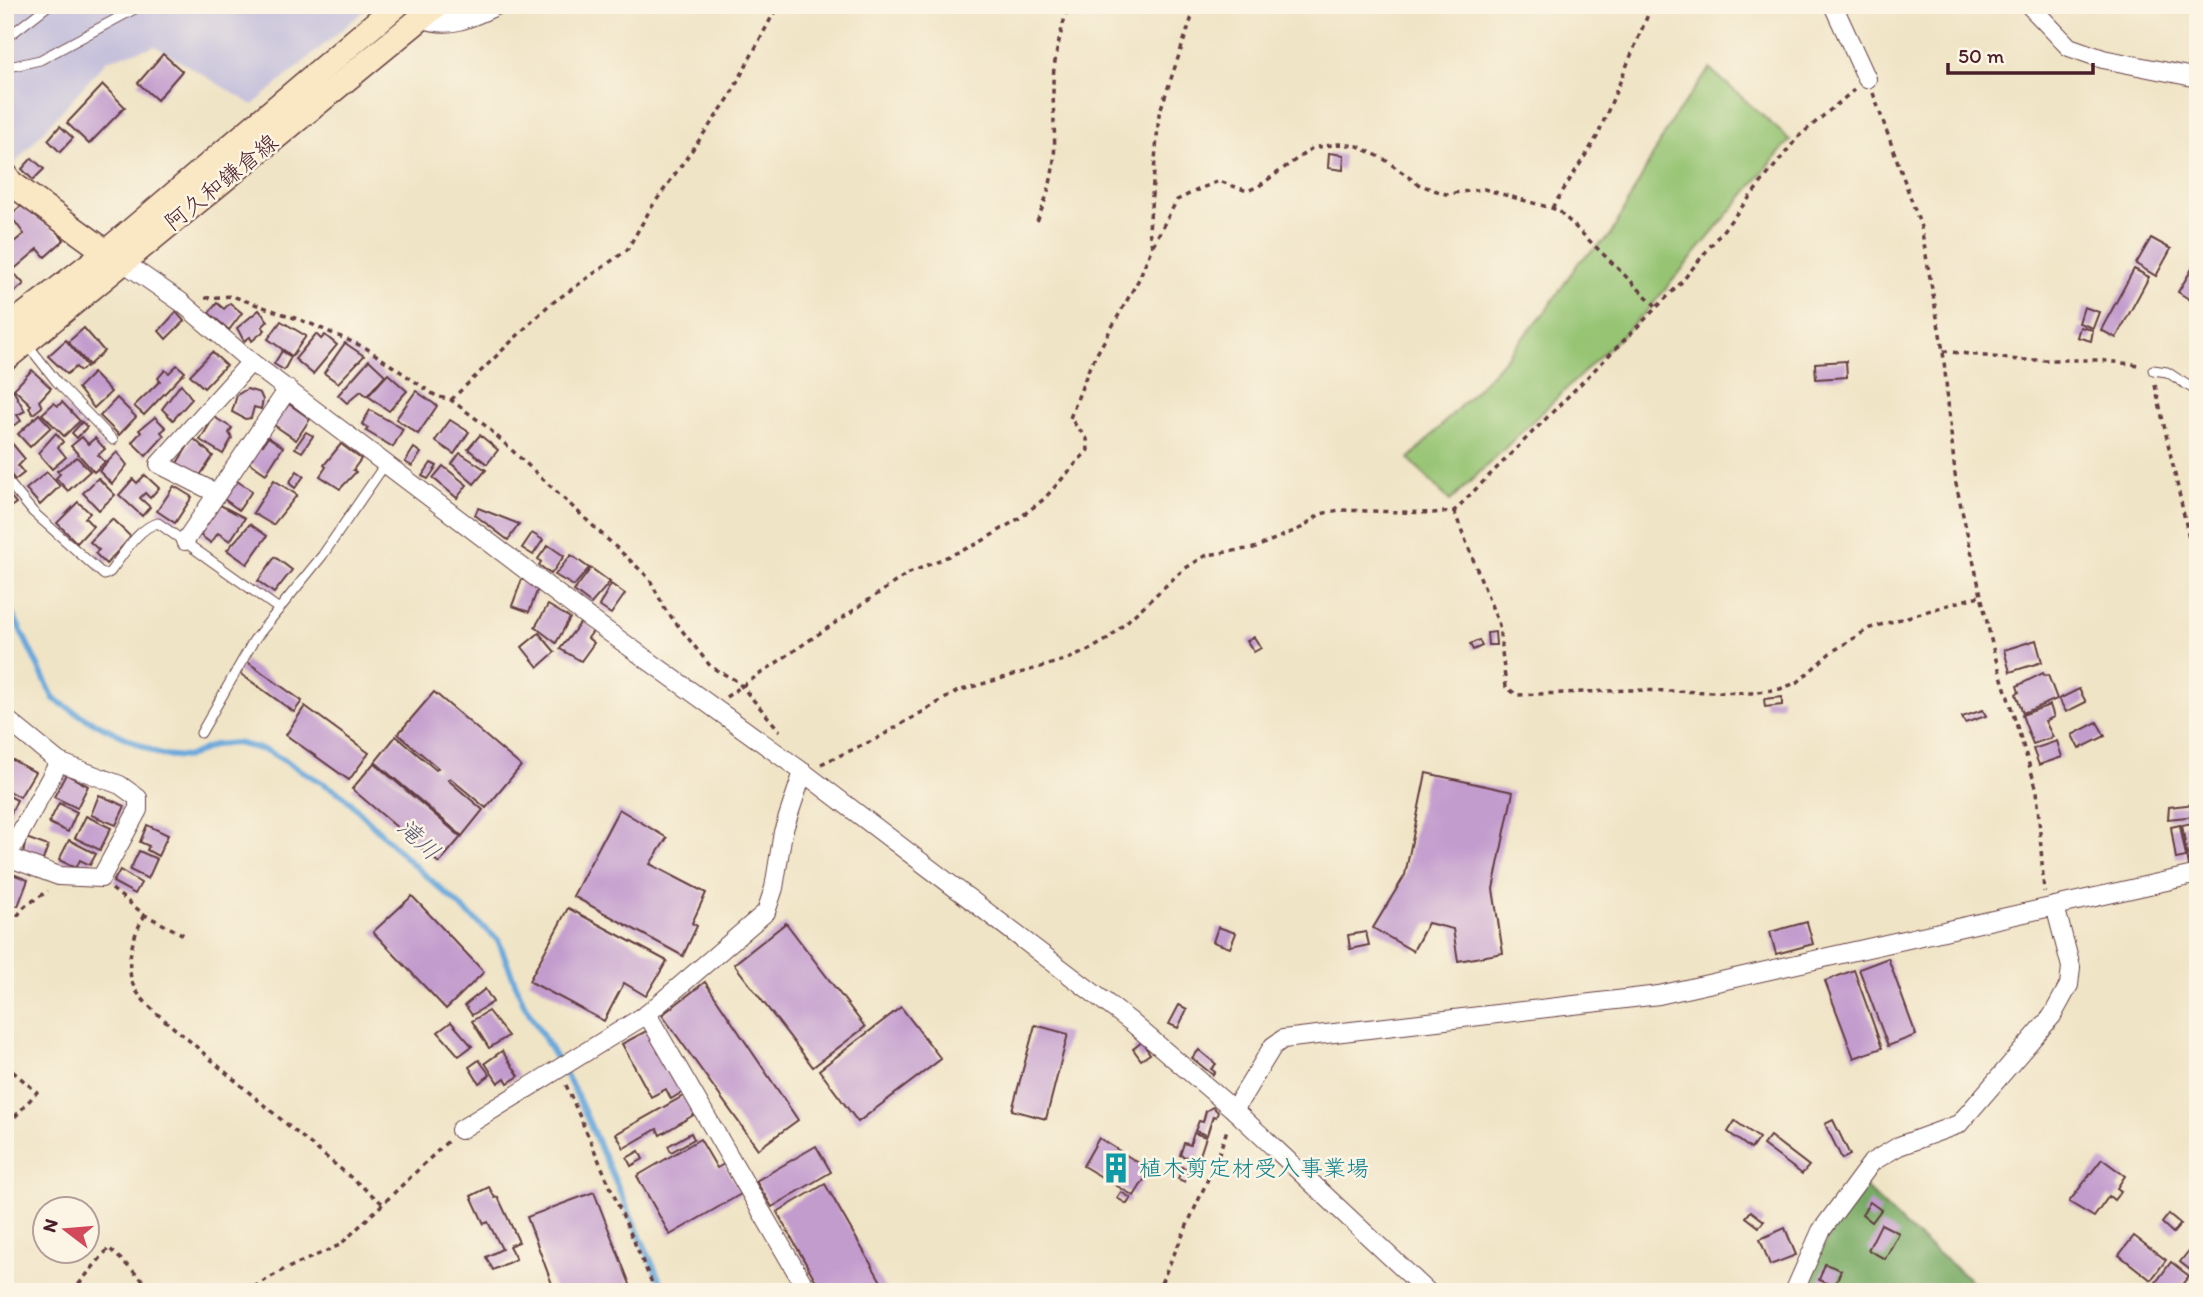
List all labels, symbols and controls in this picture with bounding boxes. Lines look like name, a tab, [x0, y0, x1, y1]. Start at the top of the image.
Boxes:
scale bar	[1948, 32, 2093, 76]
text: 50 m	[1958, 43, 2005, 68]
street label: 阿久和鎌倉線	[159, 128, 283, 236]
water label: 滝川	[392, 812, 446, 866]
building icon: 植木剪定材受入事業場	[1099, 1151, 1133, 1185]
place label: 植木剪定材受入事業場	[1139, 1154, 1369, 1182]
north arrow	[32, 1196, 102, 1266]
text: N	[37, 1216, 63, 1235]

